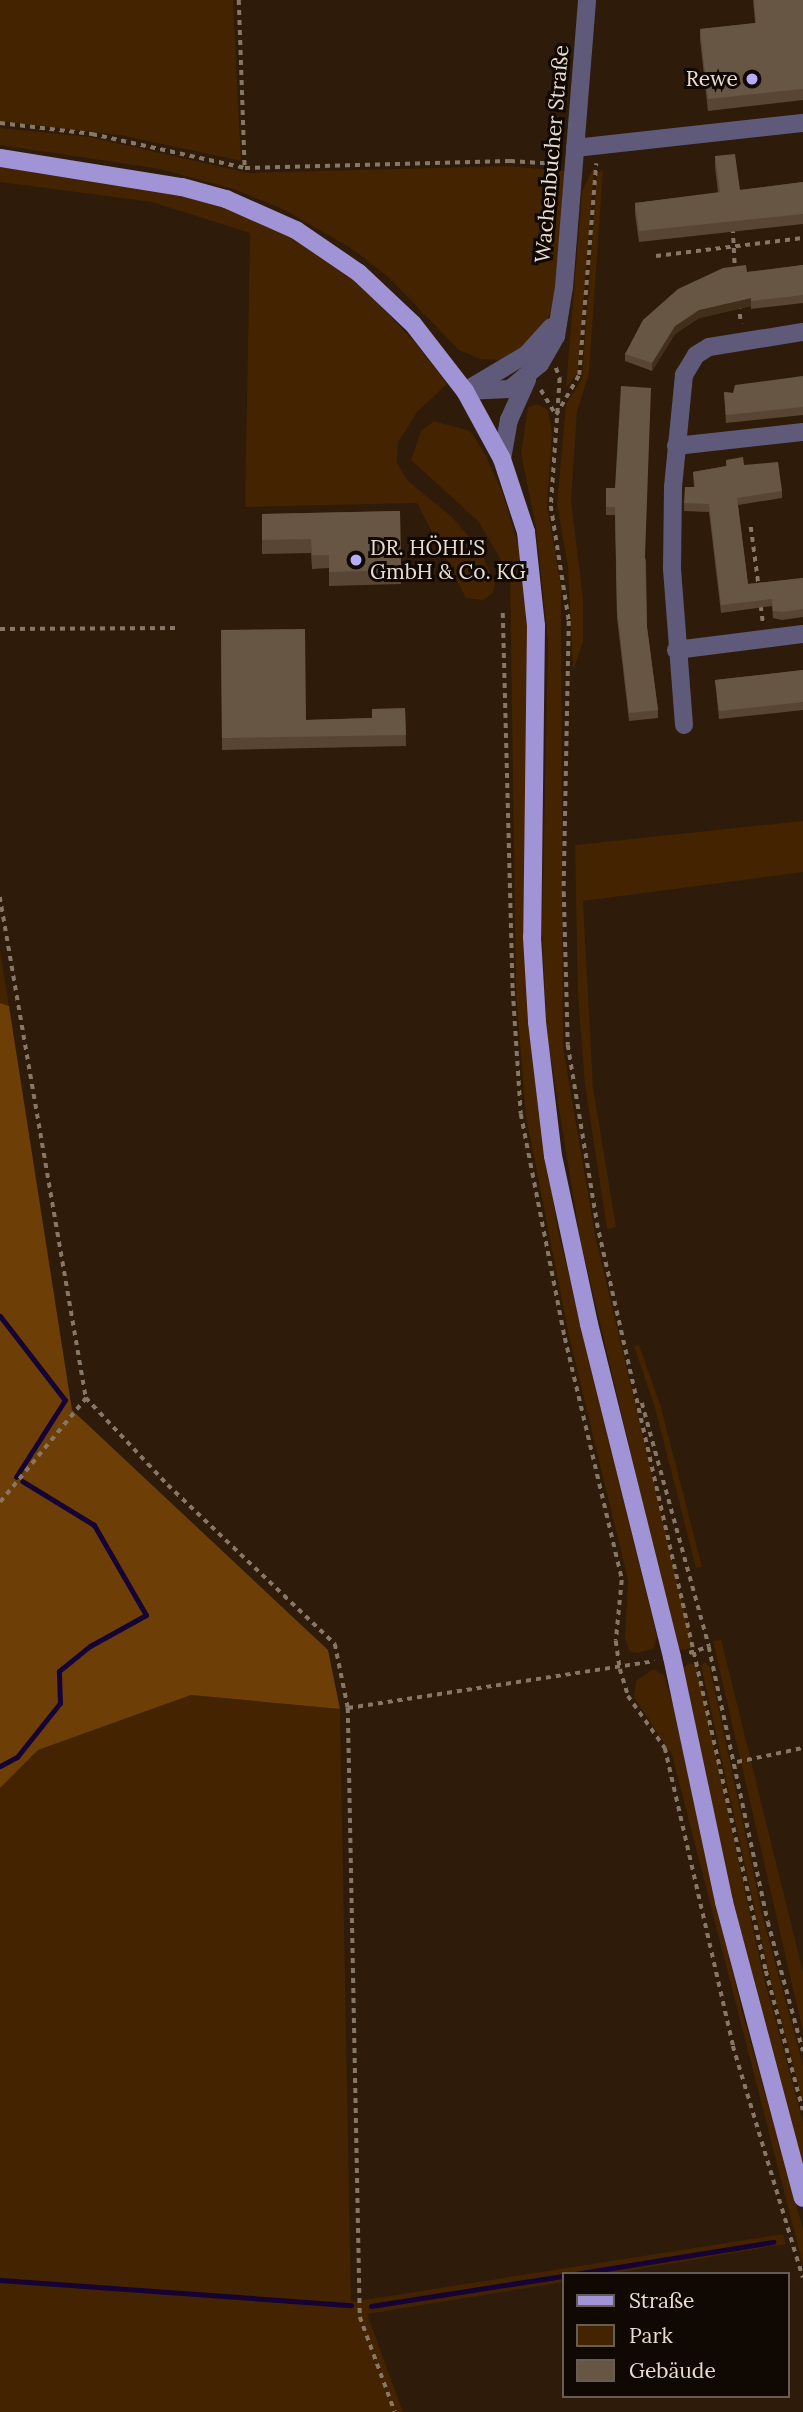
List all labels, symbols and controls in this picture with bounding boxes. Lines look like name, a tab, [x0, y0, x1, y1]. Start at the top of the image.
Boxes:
street label: Wachenbucher Straße	[530, 44, 574, 264]
place label: Rewe	[686, 66, 738, 92]
marker: Rewe	[744, 71, 760, 87]
place label: DR. HÖHL'S GmbH & Co. KG	[370, 535, 526, 585]
marker: DR. HÖHL'S GmbH & Co. KG	[348, 552, 364, 568]
legend	[562, 2272, 789, 2398]
text: Straße	[629, 2287, 694, 2314]
text: Park	[629, 2322, 673, 2349]
text: Gebäude	[629, 2357, 716, 2384]

